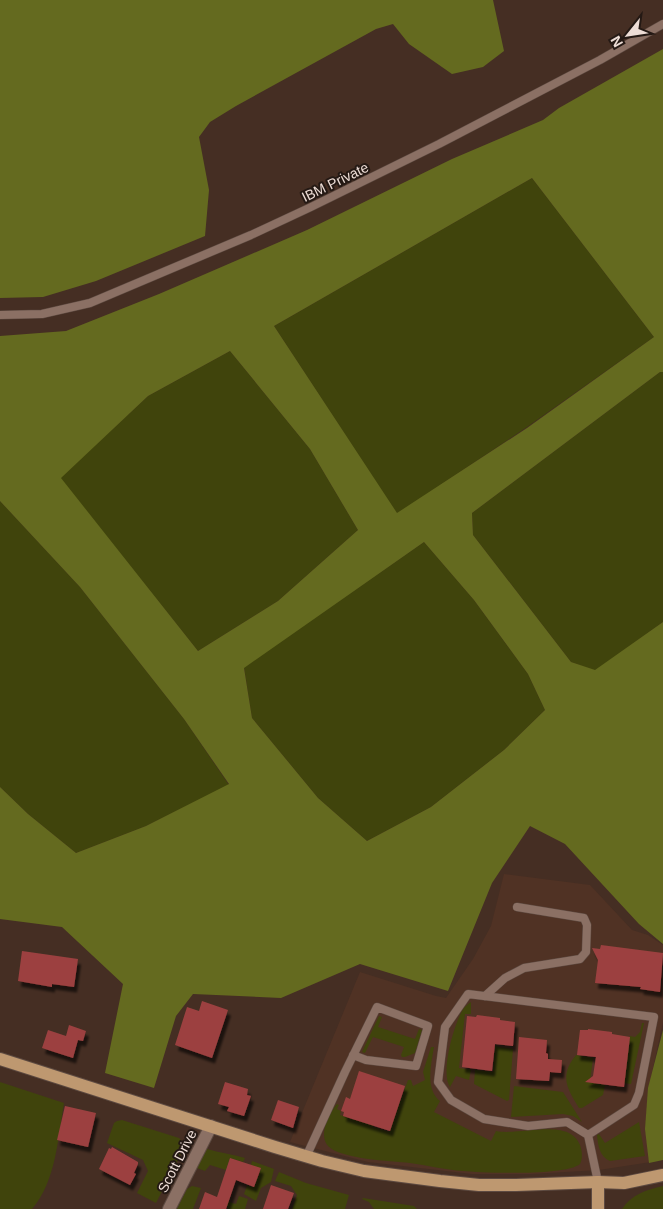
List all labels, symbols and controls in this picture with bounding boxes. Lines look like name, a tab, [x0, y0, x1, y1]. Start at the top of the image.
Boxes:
north arrow	[603, 10, 653, 60]
text: N	[607, 33, 626, 50]
street label: IBM Private	[299, 159, 371, 205]
street label: Scott Drive	[154, 1127, 200, 1195]

